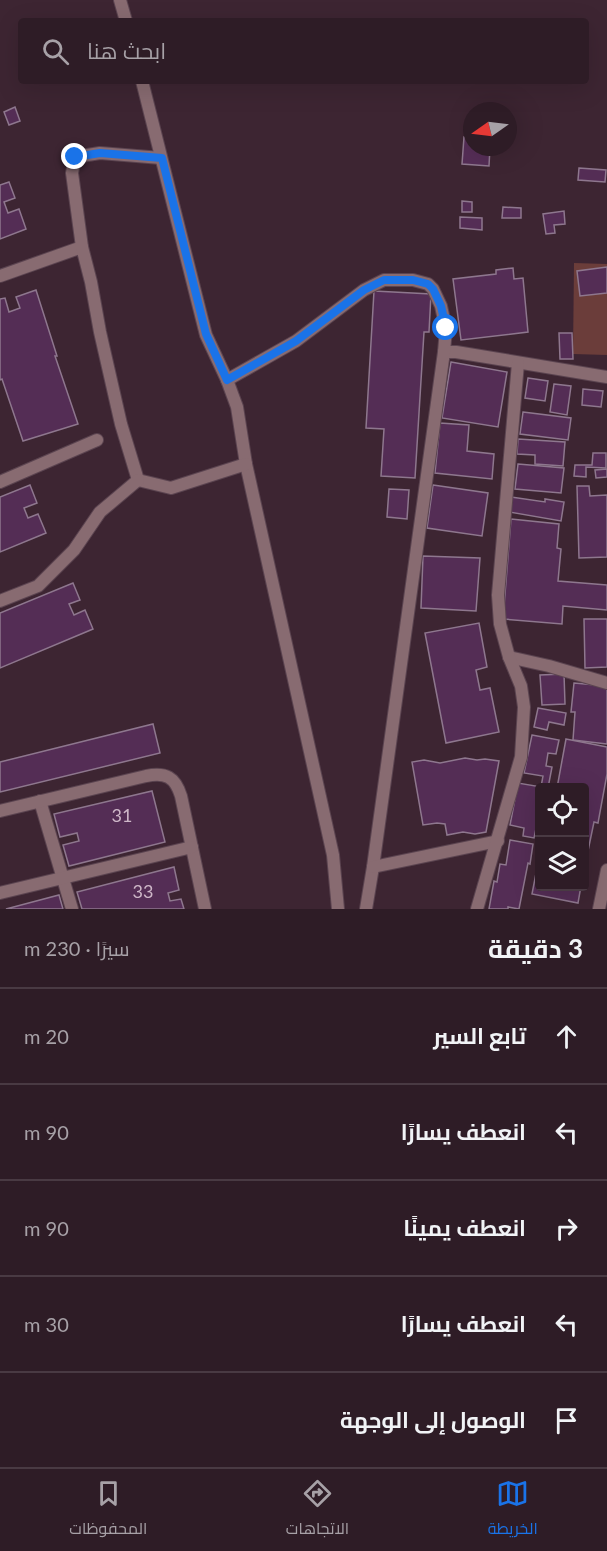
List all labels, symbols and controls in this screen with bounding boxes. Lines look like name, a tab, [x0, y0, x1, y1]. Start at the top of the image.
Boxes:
search box	[18, 18, 589, 84]
icon: search	[39, 35, 72, 68]
text: ابحث هنا	[87, 37, 166, 64]
north arrow	[463, 102, 517, 156]
route end	[61, 143, 87, 169]
route start	[432, 314, 458, 340]
map controls	[535, 783, 589, 891]
button: locate	[535, 783, 589, 837]
house number: 31	[112, 804, 132, 826]
button: layers	[535, 837, 589, 891]
house number: 33	[133, 880, 153, 902]
text: 3 دقيقة	[488, 932, 583, 964]
text: سيرًا · 230 m	[24, 936, 130, 960]
icon: ahead	[550, 1020, 583, 1053]
text: تابع السير	[433, 1022, 526, 1049]
text: 20 m	[24, 1024, 69, 1048]
icon: left	[550, 1116, 583, 1149]
text: انعطف يسارًا	[401, 1118, 526, 1145]
text: 90 m	[24, 1120, 69, 1144]
icon: right	[550, 1212, 583, 1245]
text: انعطف يمينًا	[403, 1214, 526, 1241]
text: 90 m	[24, 1216, 69, 1240]
icon: left	[550, 1308, 583, 1341]
text: انعطف يسارًا	[401, 1310, 526, 1337]
text: 30 m	[24, 1312, 69, 1336]
icon: arrive	[550, 1404, 583, 1437]
text: الوصول إلى الوجهة	[340, 1406, 526, 1433]
tab: المحفوظات	[69, 1477, 147, 1543]
tab: الاتجاهات	[286, 1477, 349, 1543]
tab: الخريطة	[488, 1477, 538, 1543]

